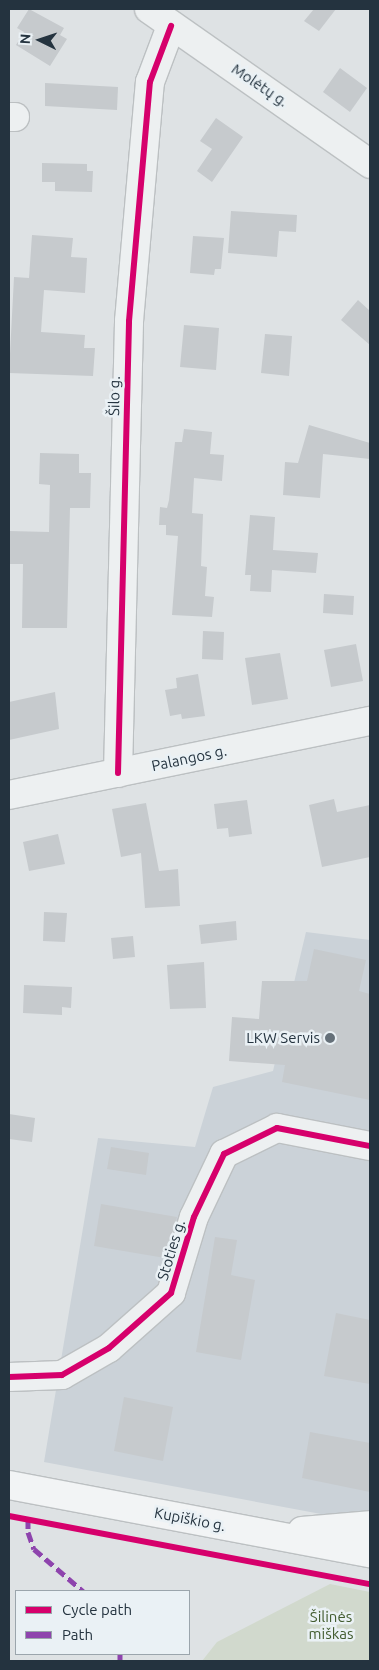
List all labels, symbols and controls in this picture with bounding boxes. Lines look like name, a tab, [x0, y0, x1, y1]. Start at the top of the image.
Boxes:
north arrow	[15, 15, 65, 65]
text: N	[17, 33, 33, 45]
street label: Molėtų g.	[228, 60, 292, 110]
street label: Šilo g.	[105, 376, 123, 416]
street label: Palangos g.	[150, 741, 228, 775]
place label: LKW Servis	[246, 1029, 320, 1047]
marker: LKW Servis	[324, 1032, 336, 1044]
street label: Stoties g.	[153, 1217, 189, 1283]
street label: Kupiškio g.	[153, 1503, 227, 1535]
legend	[15, 1590, 190, 1655]
text: Cycle path	[62, 1601, 132, 1618]
park label: Šilinės miškas	[309, 1607, 353, 1642]
text: Path	[62, 1626, 93, 1643]

